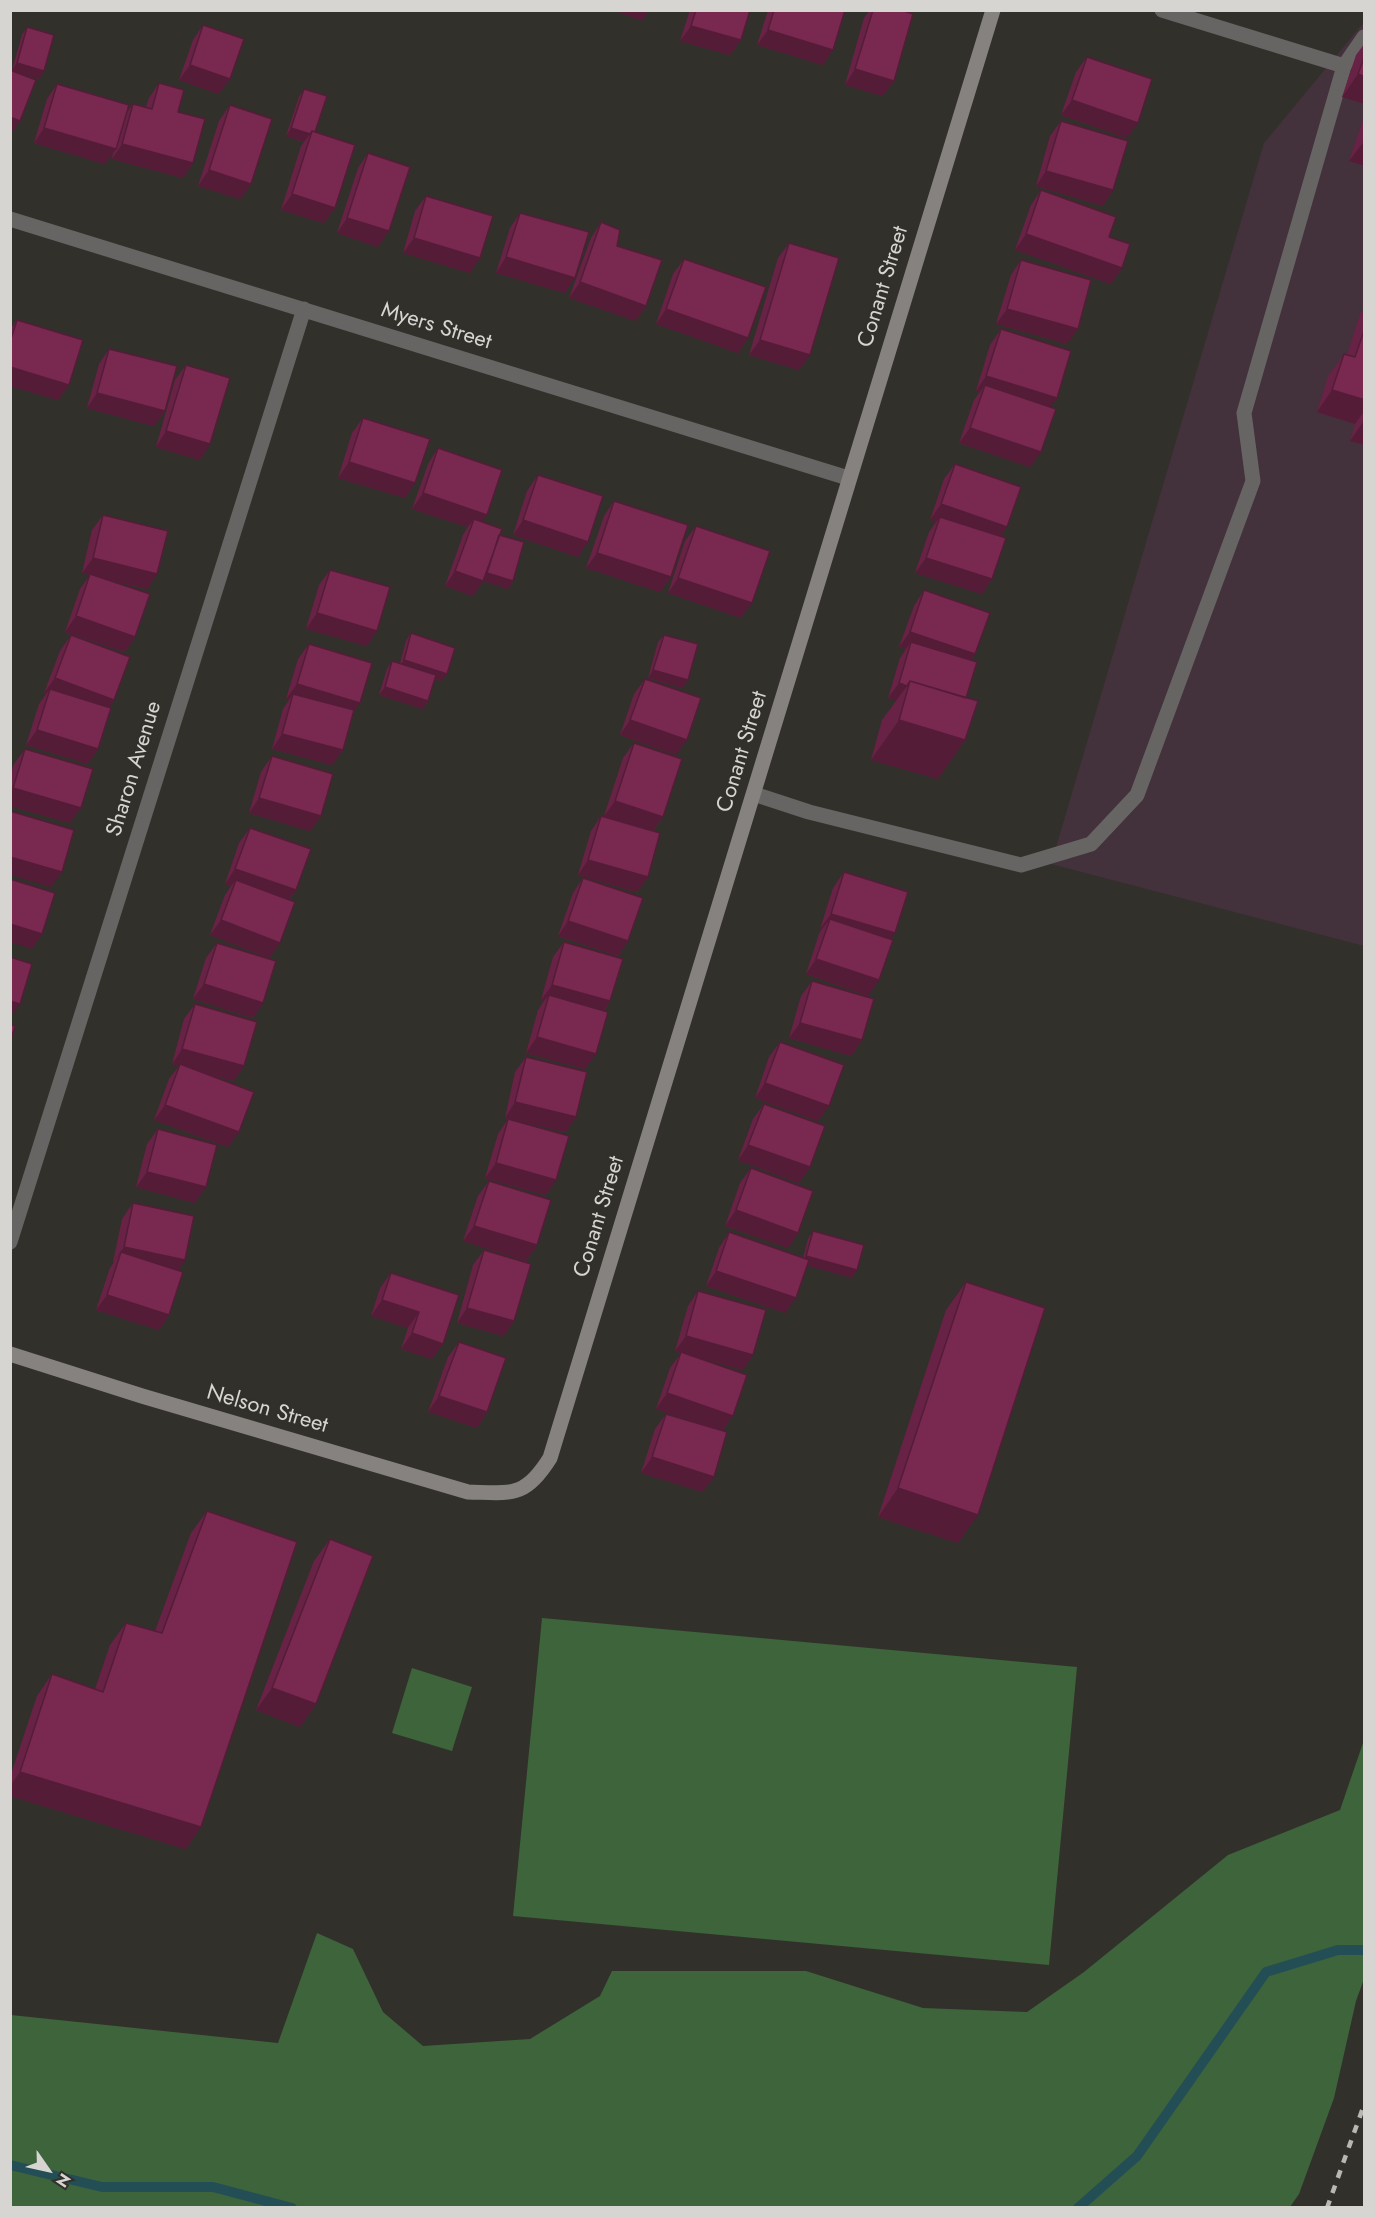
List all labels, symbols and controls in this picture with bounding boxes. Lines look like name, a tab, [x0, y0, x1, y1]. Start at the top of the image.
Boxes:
street label: Conant Street	[853, 223, 915, 351]
street label: Myers Street	[378, 298, 494, 356]
street label: Conant Street	[712, 688, 774, 816]
street label: Sharon Avenue	[102, 698, 168, 840]
street label: Conant Street	[569, 1153, 631, 1281]
street label: Nelson Street	[203, 1380, 331, 1440]
north arrow	[18, 2140, 78, 2200]
text: N	[50, 2169, 76, 2192]

